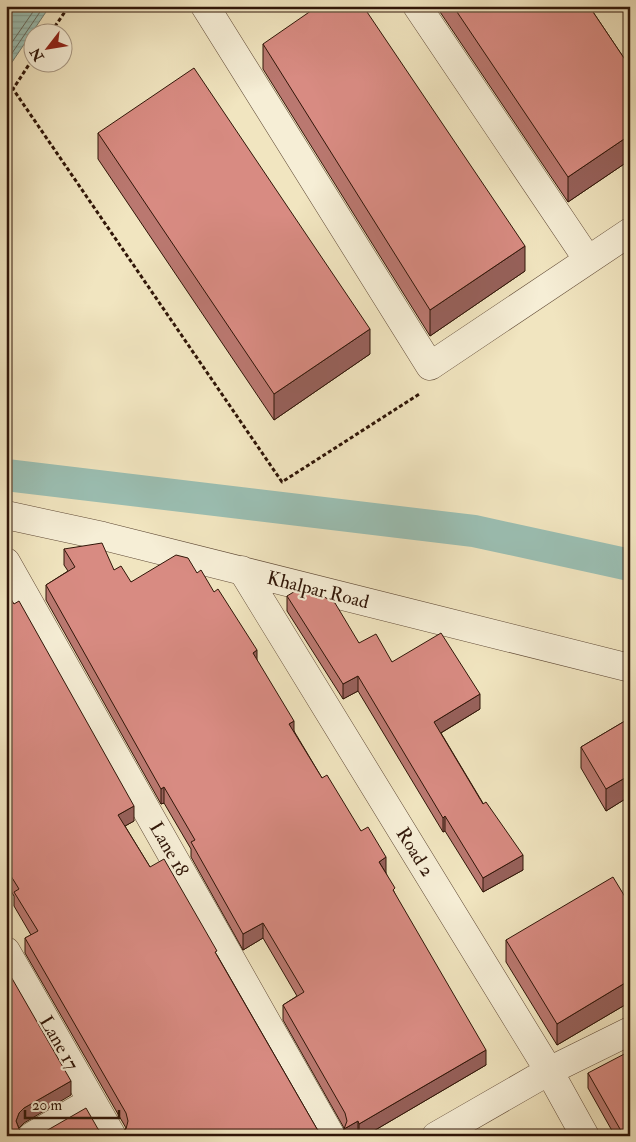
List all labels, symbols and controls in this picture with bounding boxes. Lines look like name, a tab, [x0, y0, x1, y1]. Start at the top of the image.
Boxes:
north arrow	[22, 22, 72, 72]
text: N	[27, 44, 48, 65]
street label: Khalpar Road	[264, 566, 372, 615]
street label: Lane 18	[144, 817, 194, 881]
street label: Road 2	[391, 823, 439, 881]
street label: Lane 17	[34, 1012, 84, 1075]
scale bar	[25, 1087, 119, 1119]
text: 20 m	[32, 1096, 62, 1115]

